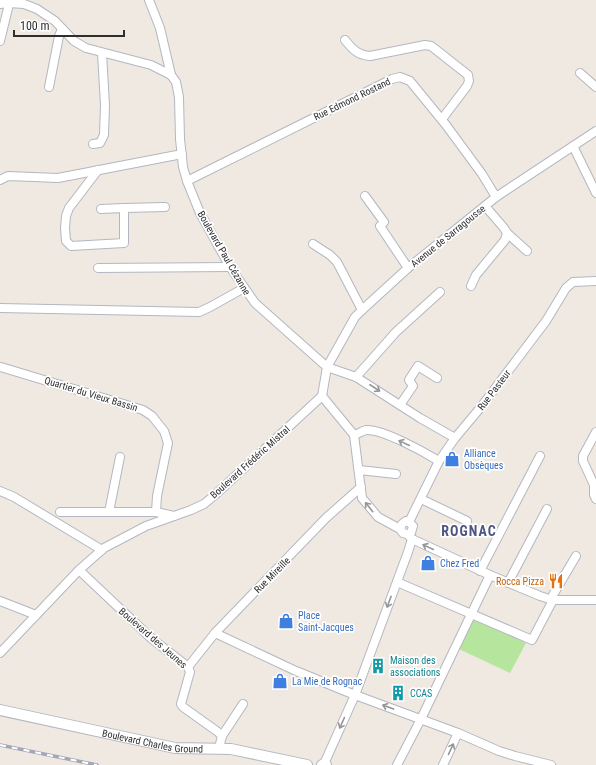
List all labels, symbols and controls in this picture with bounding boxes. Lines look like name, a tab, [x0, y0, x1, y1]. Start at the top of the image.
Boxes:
scale bar	[14, 12, 124, 38]
text: 100 m	[20, 19, 50, 33]
street label: Rue Edmond Rostand	[312, 76, 392, 122]
street label: Avenue de Sarragousse	[409, 202, 488, 269]
street label: Boulevard Paul Cézanne	[195, 209, 253, 297]
street label: Rue Pasteur	[475, 368, 513, 412]
street label: Quartier du Vieux Bassin	[43, 375, 139, 413]
one-way arrow	[369, 385, 381, 393]
street label: Boulevard Frédéric Mistral	[208, 423, 292, 501]
one-way arrow	[399, 439, 411, 446]
place label: Alliance Obsèques	[464, 448, 504, 471]
shop icon: Alliance Obsèques	[443, 450, 461, 468]
one-way arrow	[365, 501, 373, 512]
district label: ROGNAC	[441, 523, 497, 539]
one-way arrow	[422, 543, 434, 550]
shop icon: Chez Fred	[419, 554, 437, 572]
street label: Rue Mireille	[252, 555, 292, 595]
place label: Chez Fred	[440, 558, 479, 569]
restaurant icon: Rocca Pizza	[547, 572, 565, 590]
place label: Rocca Pizza	[496, 576, 544, 587]
one-way arrow	[385, 596, 393, 608]
street label: Boulevard des Jeunes	[117, 606, 190, 671]
place label: Place Saint-Jacques	[298, 610, 354, 633]
shop icon: Place Saint-Jacques	[277, 612, 295, 630]
place label: Maison des associations	[390, 655, 441, 678]
building icon: Maison des associations	[369, 657, 387, 675]
shop icon: La Mie de Rognac	[271, 672, 289, 690]
place label: La Mie de Rognac	[292, 676, 363, 687]
building icon: CCAS	[389, 684, 407, 702]
place label: CCAS	[410, 688, 432, 699]
one-way arrow	[382, 703, 395, 710]
one-way arrow	[338, 717, 345, 729]
street label: Boulevard Charles Ground	[101, 727, 203, 754]
one-way arrow	[447, 743, 455, 755]

